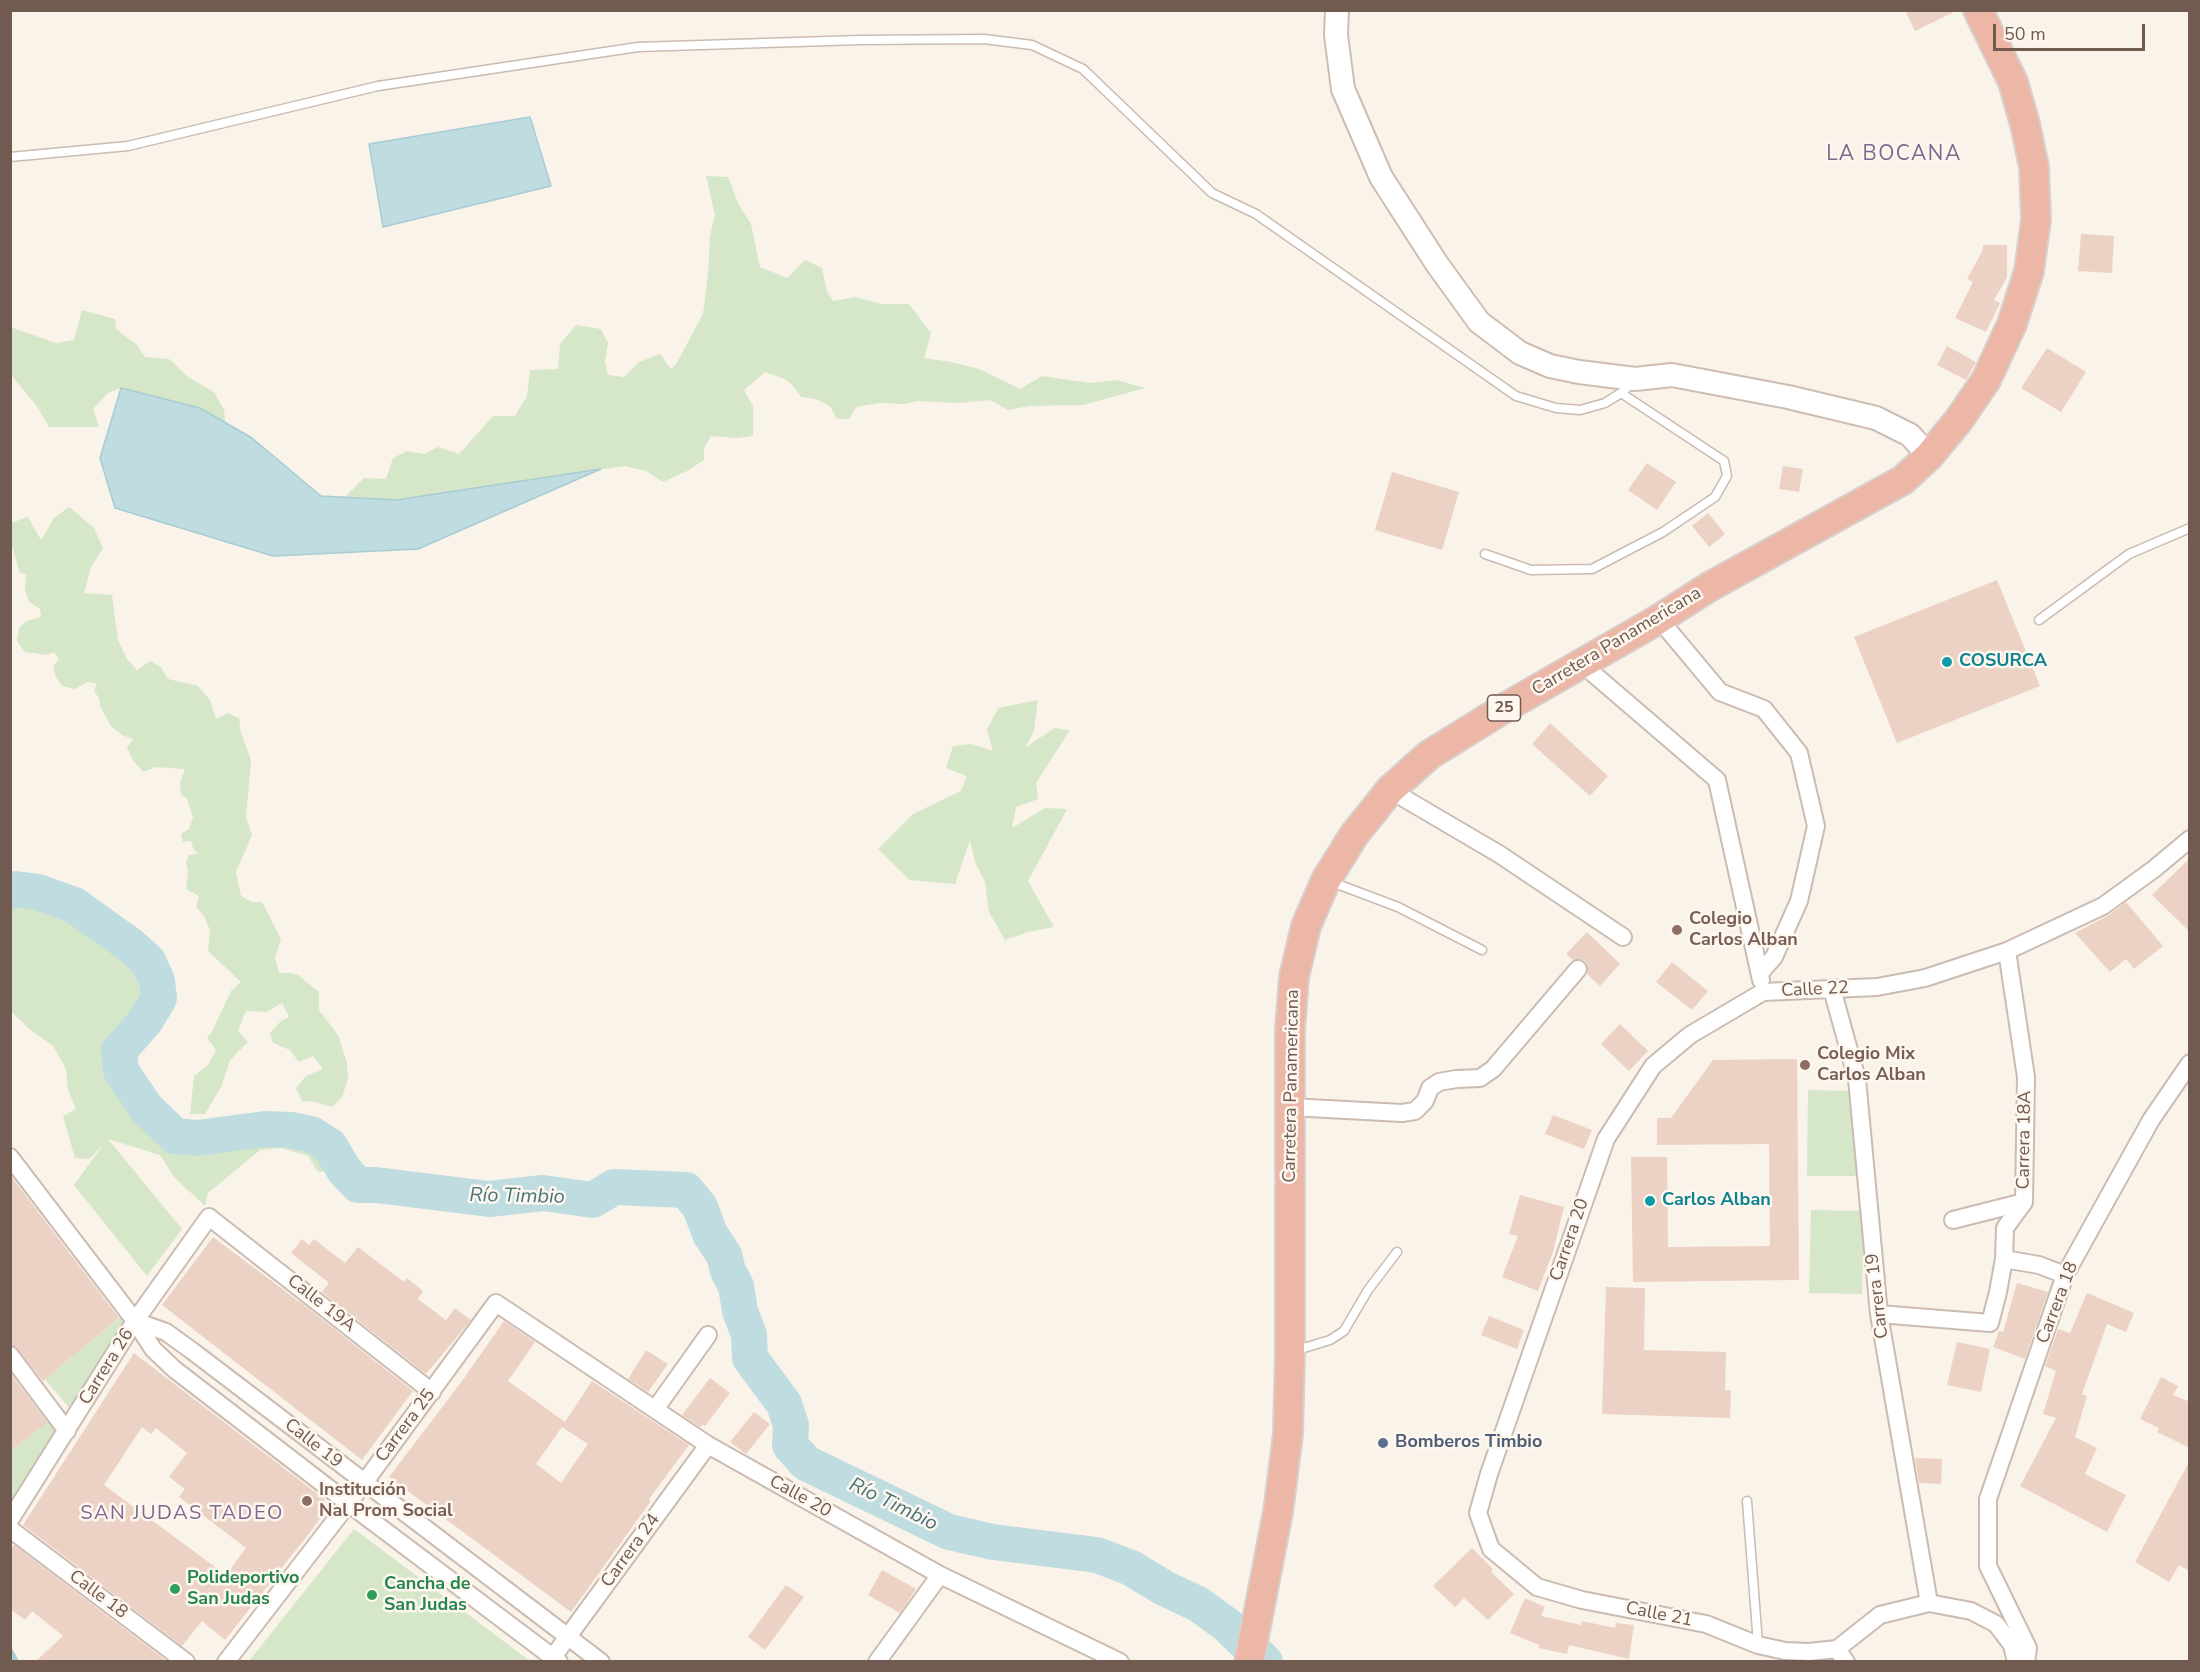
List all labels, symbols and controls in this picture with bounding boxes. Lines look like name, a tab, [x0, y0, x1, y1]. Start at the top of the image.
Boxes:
scale bar	[1996, 12, 2148, 50]
text: 50 m	[2004, 22, 2046, 46]
district label: LA BOCANA	[1826, 142, 1962, 168]
street label: Carretera Panamericana	[1529, 583, 1705, 701]
place label: COSURCA	[1959, 651, 2047, 673]
marker: COSURCA	[1940, 655, 1954, 669]
road number: 25	[1488, 695, 1520, 721]
place label: Colegio Carlos Alban	[1689, 909, 1798, 952]
marker: Colegio Carlos Alban	[1670, 923, 1684, 937]
street label: Calle 22	[1781, 977, 1849, 1003]
street label: Carretera Panamericana	[1280, 989, 1304, 1183]
place label: Colegio Mix Carlos Alban	[1817, 1044, 1926, 1086]
marker: Colegio Mix Carlos Alban	[1798, 1058, 1812, 1072]
street label: Carrera 18A	[2013, 1090, 2037, 1190]
water label: Río Timbio	[469, 1184, 565, 1210]
place label: Carlos Alban	[1662, 1190, 1771, 1212]
marker: Carlos Alban	[1643, 1194, 1657, 1208]
street label: Carrera 20	[1546, 1196, 1594, 1284]
street label: Carrera 19	[1862, 1252, 1894, 1340]
street label: Carrera 18	[2033, 1259, 2083, 1347]
street label: Calle 19A	[282, 1271, 360, 1337]
street label: Carrera 26	[75, 1325, 139, 1409]
street label: Carrera 25	[372, 1385, 440, 1467]
street label: Calle 19	[280, 1415, 346, 1473]
place label: Bomberos Timbio	[1395, 1432, 1542, 1454]
marker: Bomberos Timbio	[1376, 1436, 1390, 1450]
street label: Calle 20	[765, 1471, 835, 1523]
water label: Río Timbio	[845, 1473, 941, 1537]
place label: Institución Nal Prom Social	[319, 1480, 453, 1522]
marker: Institución Nal Prom Social	[300, 1494, 314, 1508]
district label: SAN JUDAS TADEO	[80, 1502, 284, 1526]
street label: Carrera 24	[597, 1510, 665, 1592]
street label: Calle 18	[64, 1566, 132, 1624]
place label: Polideportivo San Judas	[187, 1568, 299, 1610]
place label: Cancha de San Judas	[384, 1574, 471, 1616]
marker: Polideportivo San Judas	[168, 1582, 182, 1596]
marker: Cancha de San Judas	[365, 1588, 379, 1602]
street label: Calle 21	[1624, 1598, 1694, 1632]

